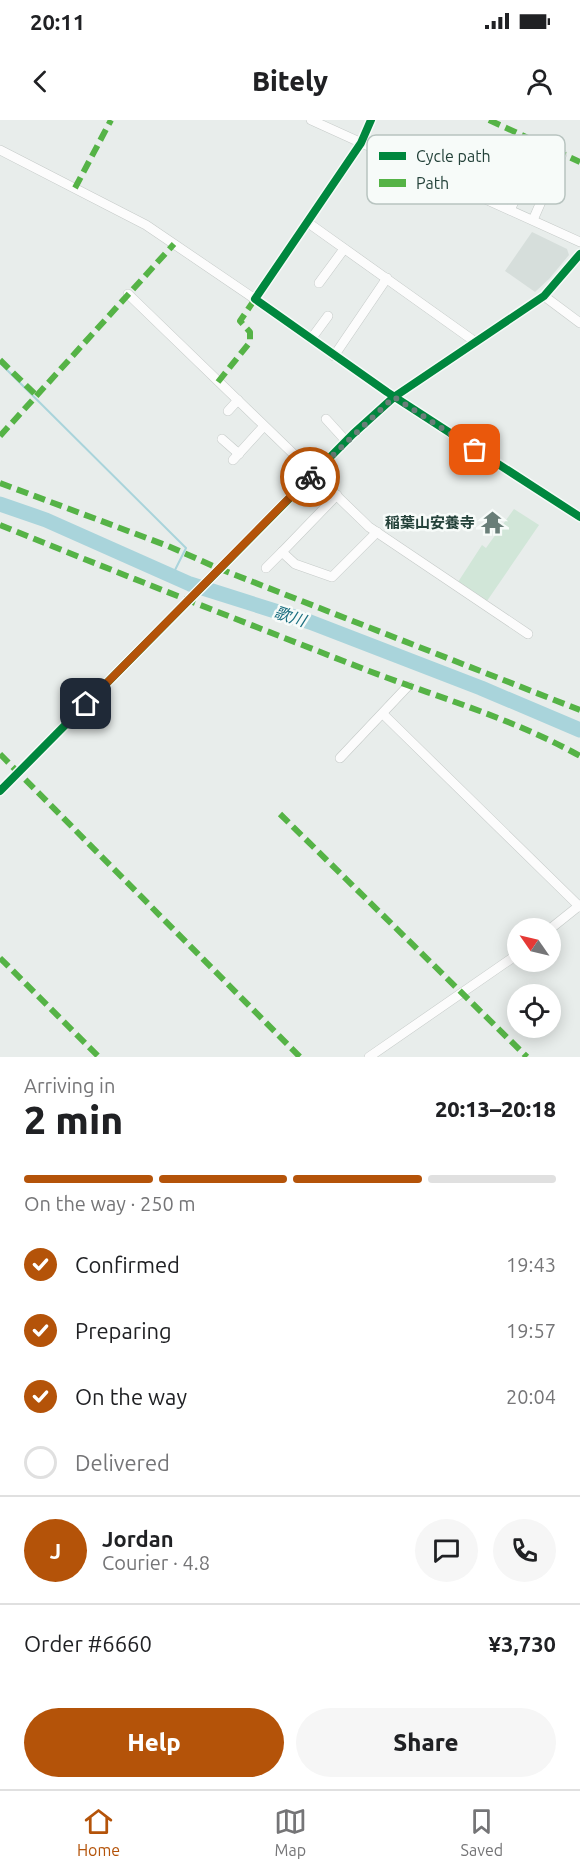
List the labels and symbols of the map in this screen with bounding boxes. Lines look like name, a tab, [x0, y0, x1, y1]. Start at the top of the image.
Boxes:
legend	[367, 135, 565, 204]
text: Cycle path	[416, 147, 491, 165]
text: Path	[416, 174, 449, 192]
pin	[449, 424, 500, 475]
courier	[280, 447, 340, 507]
temple icon: 稲葉山安養寺	[480, 510, 506, 536]
place label: 稲葉山安養寺	[385, 514, 475, 531]
water label: 歌川	[272, 602, 310, 630]
pin	[60, 678, 111, 729]
north arrow	[507, 918, 561, 972]

